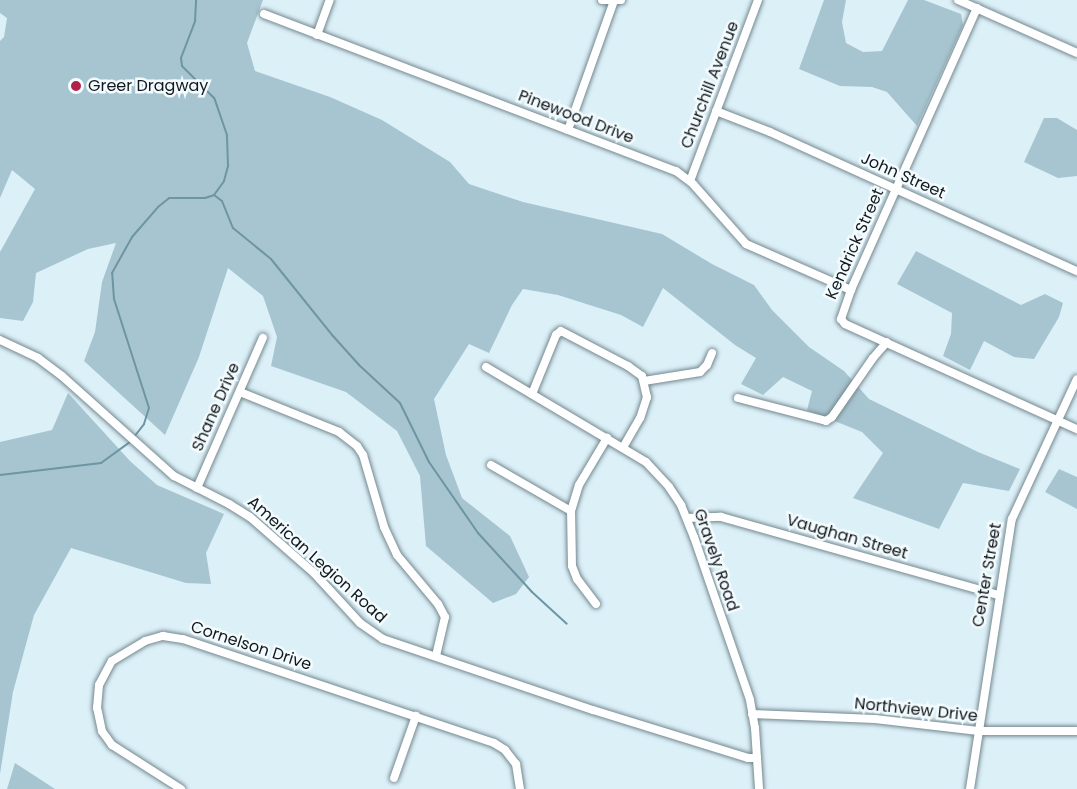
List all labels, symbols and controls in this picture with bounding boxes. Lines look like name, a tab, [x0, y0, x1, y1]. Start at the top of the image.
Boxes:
street label: Churchill Avenue	[677, 19, 743, 151]
place label: Greer Dragway	[88, 76, 208, 96]
marker: Greer Dragway	[69, 79, 83, 93]
street label: Pinewood Drive	[516, 86, 636, 148]
street label: John Street	[858, 149, 948, 203]
street label: Kendrick Street	[822, 185, 888, 303]
street label: Shane Drive	[188, 360, 244, 454]
street label: American Legion Road	[244, 493, 390, 627]
street label: Gravely Road	[690, 506, 742, 614]
street label: Vaughan Street	[784, 511, 910, 563]
street label: Center Street	[968, 521, 1006, 629]
street label: Cornelson Drive	[188, 617, 314, 675]
street label: Northview Drive	[853, 694, 979, 726]

